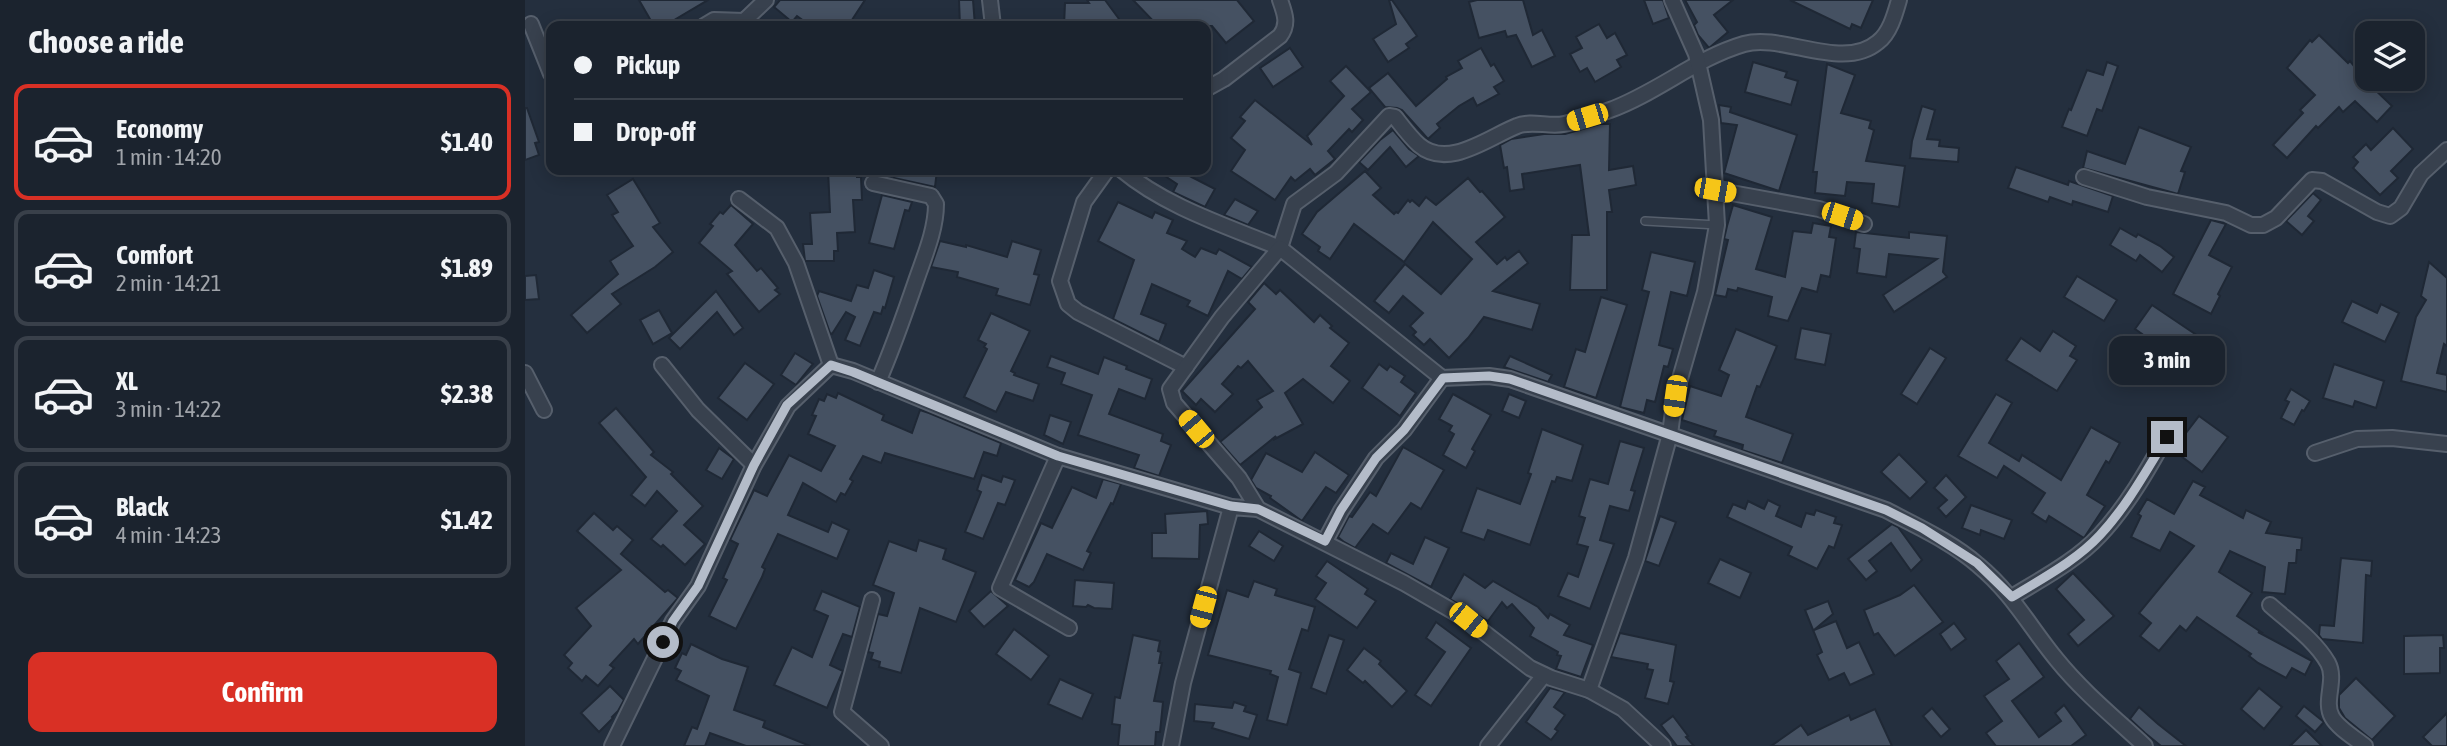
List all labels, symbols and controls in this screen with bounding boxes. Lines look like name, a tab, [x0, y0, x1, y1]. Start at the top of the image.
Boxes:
map controls	[2355, 21, 2425, 91]
button: layers	[2355, 21, 2425, 91]
text: Choose a ride	[28, 23, 184, 60]
text: Pickup	[616, 50, 680, 80]
car	[1564, 101, 1611, 133]
icon: car	[32, 111, 95, 174]
text: Economy	[116, 114, 203, 144]
text: Drop-off	[616, 117, 696, 147]
text: $1.40	[441, 127, 493, 157]
text: 1 min · 14:20	[116, 144, 222, 170]
car	[1693, 176, 1738, 204]
car	[1819, 200, 1866, 232]
icon: car	[32, 237, 95, 300]
text: Comfort	[116, 240, 193, 270]
text: $1.89	[441, 253, 493, 283]
text: 2 min · 14:21	[116, 270, 222, 296]
callout: 3 min	[2109, 336, 2225, 384]
text: 3 min	[2144, 347, 2190, 373]
icon: car	[32, 363, 95, 426]
text: XL	[116, 366, 138, 396]
car	[1662, 374, 1689, 418]
text: $2.38	[441, 379, 493, 409]
text: 3 min · 14:22	[116, 396, 222, 422]
car	[1175, 406, 1218, 452]
route end	[2151, 421, 2183, 453]
icon: car	[32, 489, 95, 552]
text: Black	[116, 492, 168, 522]
text: $1.42	[441, 505, 493, 535]
text: 4 min · 14:23	[116, 522, 222, 548]
car	[1188, 584, 1219, 630]
car	[1446, 599, 1491, 641]
route start	[647, 626, 679, 658]
button: Confirm	[28, 652, 497, 732]

